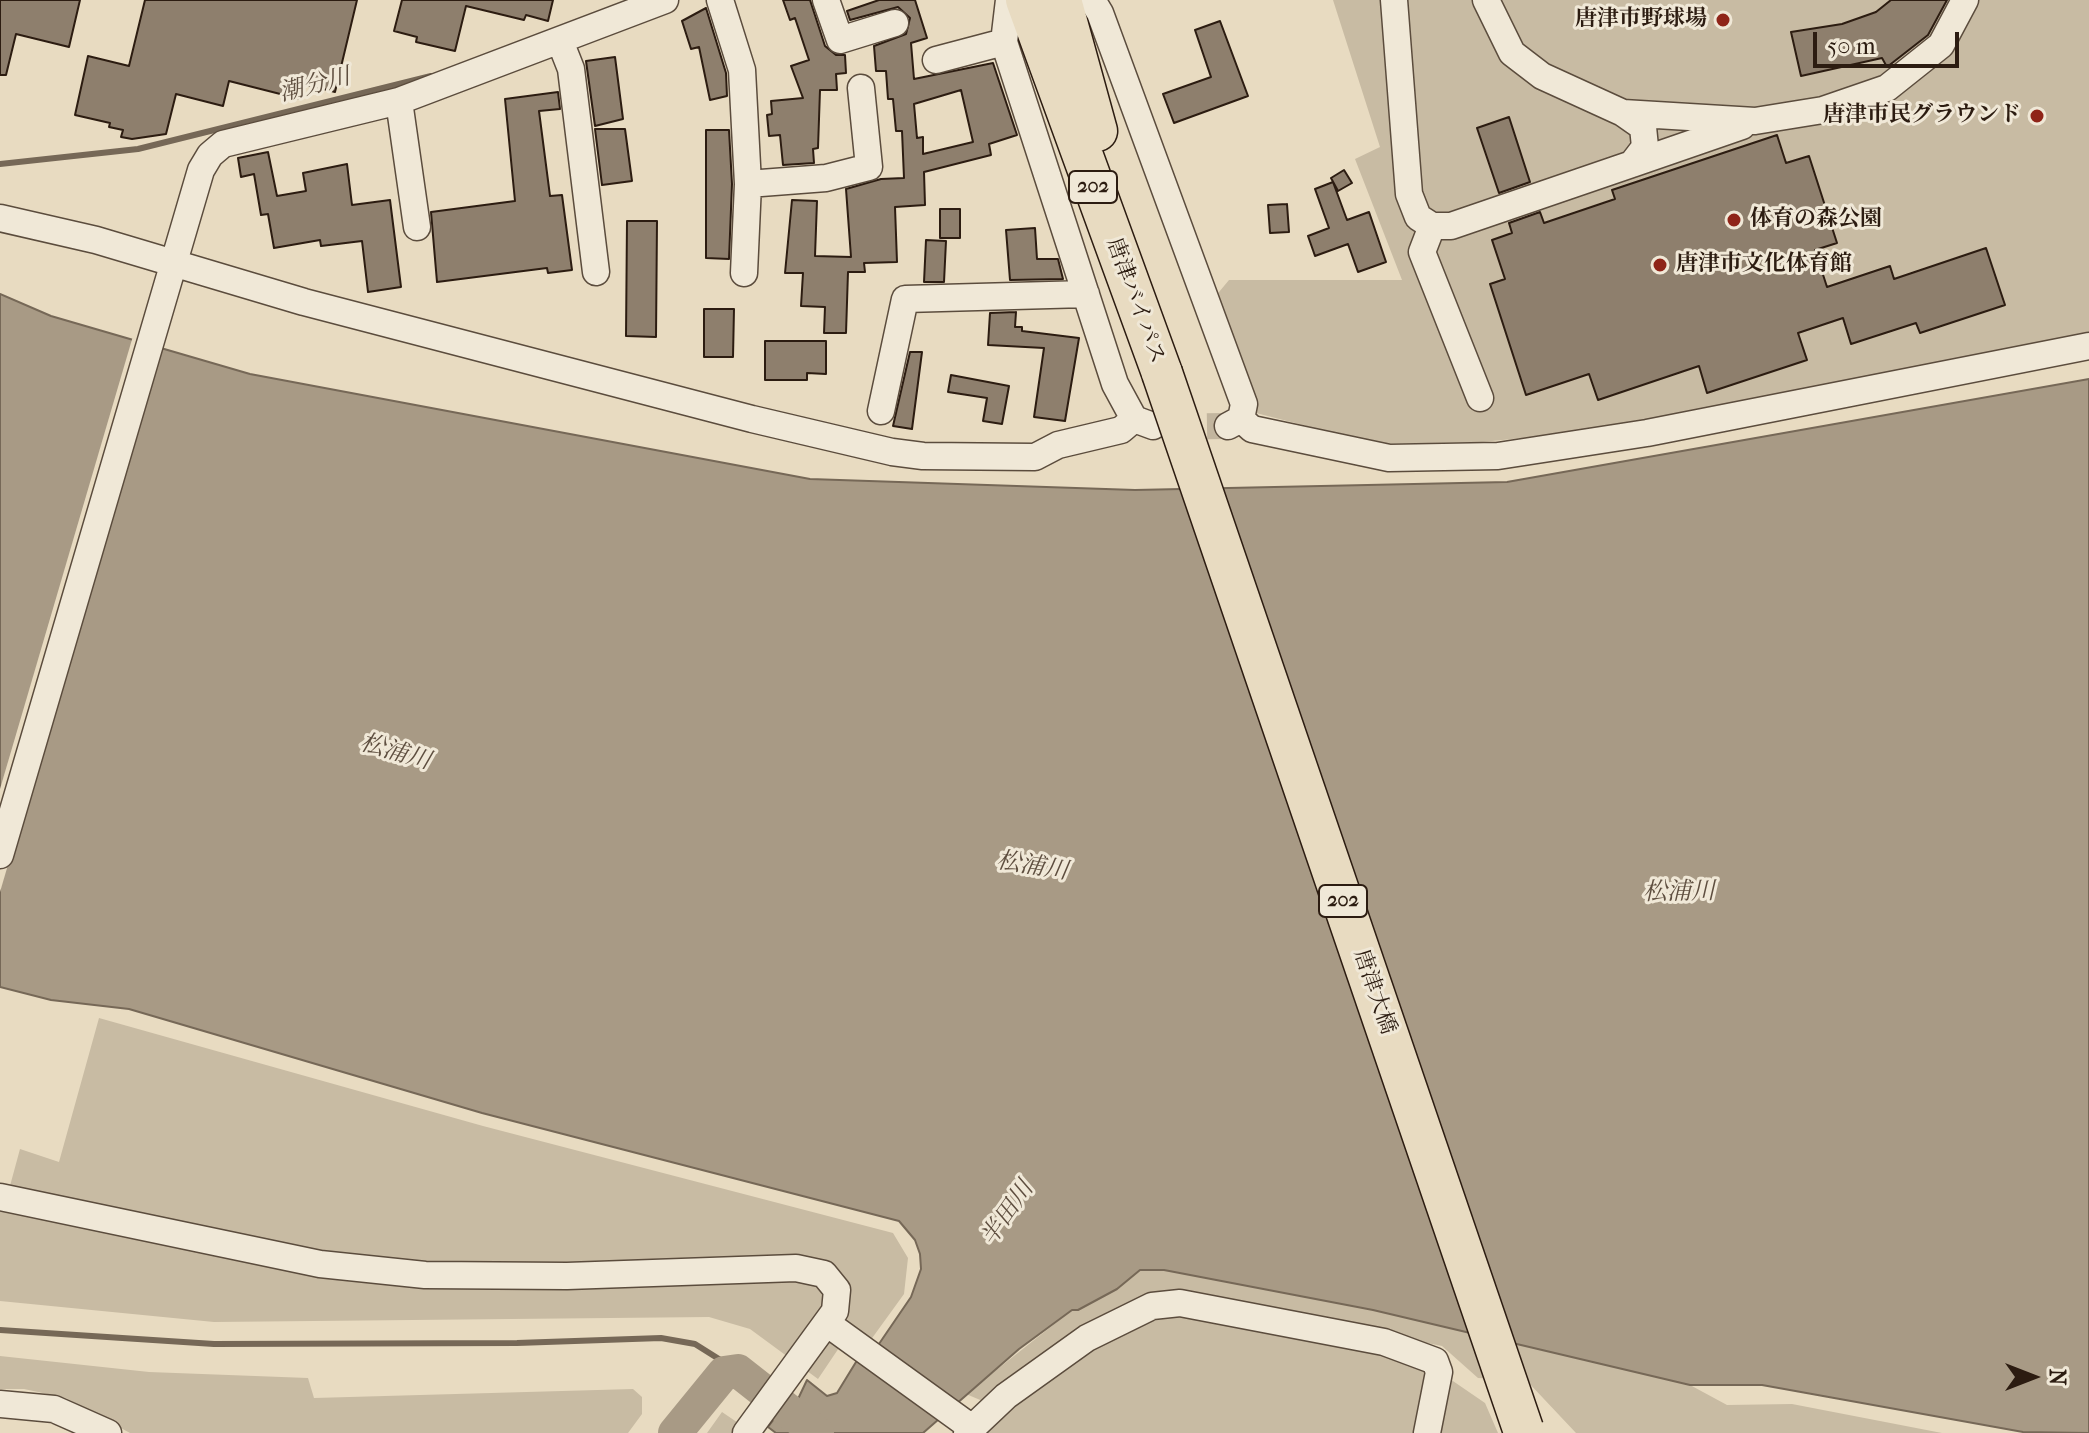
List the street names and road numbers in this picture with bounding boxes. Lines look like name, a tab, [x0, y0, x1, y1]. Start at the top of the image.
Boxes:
road number: 202	[1069, 171, 1117, 203]
street label: 唐津バイパス	[1100, 234, 1170, 368]
road number: 202	[1319, 885, 1367, 917]
street label: 唐津大橋	[1347, 946, 1401, 1038]

